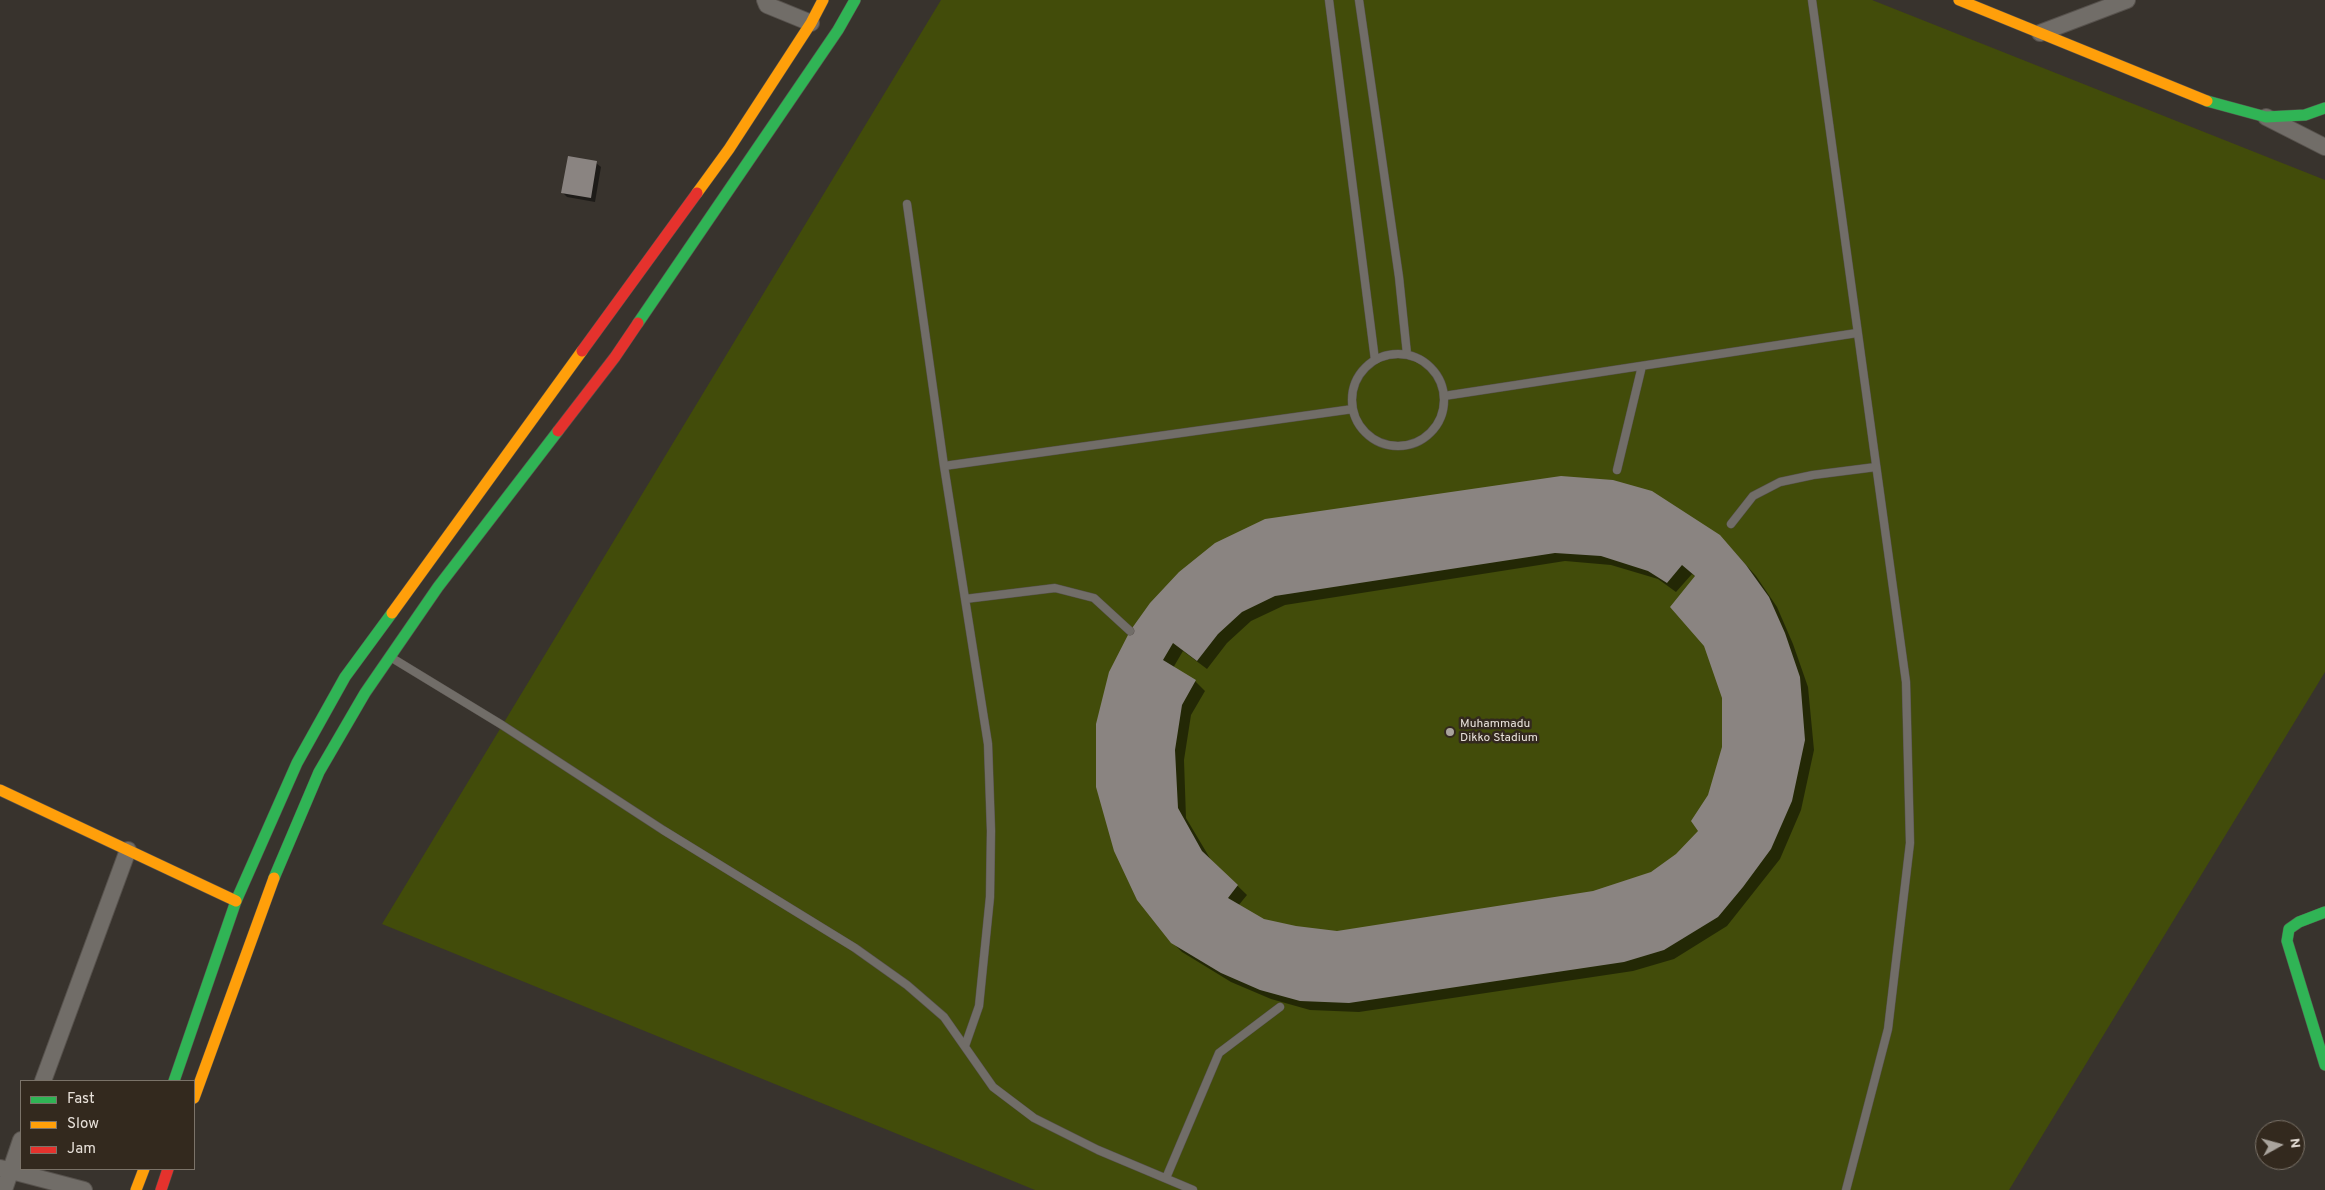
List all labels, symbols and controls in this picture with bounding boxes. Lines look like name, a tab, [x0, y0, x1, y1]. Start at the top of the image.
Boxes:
place label: Muhammadu Dikko Stadium	[1460, 718, 1538, 746]
marker: Muhammadu Dikko Stadium	[1444, 726, 1456, 738]
legend	[20, 1080, 195, 1170]
text: Fast	[67, 1090, 95, 1109]
text: Slow	[67, 1115, 99, 1134]
north arrow	[2255, 1120, 2305, 1170]
text: N	[2285, 1137, 2303, 1149]
text: Jam	[67, 1140, 96, 1159]

